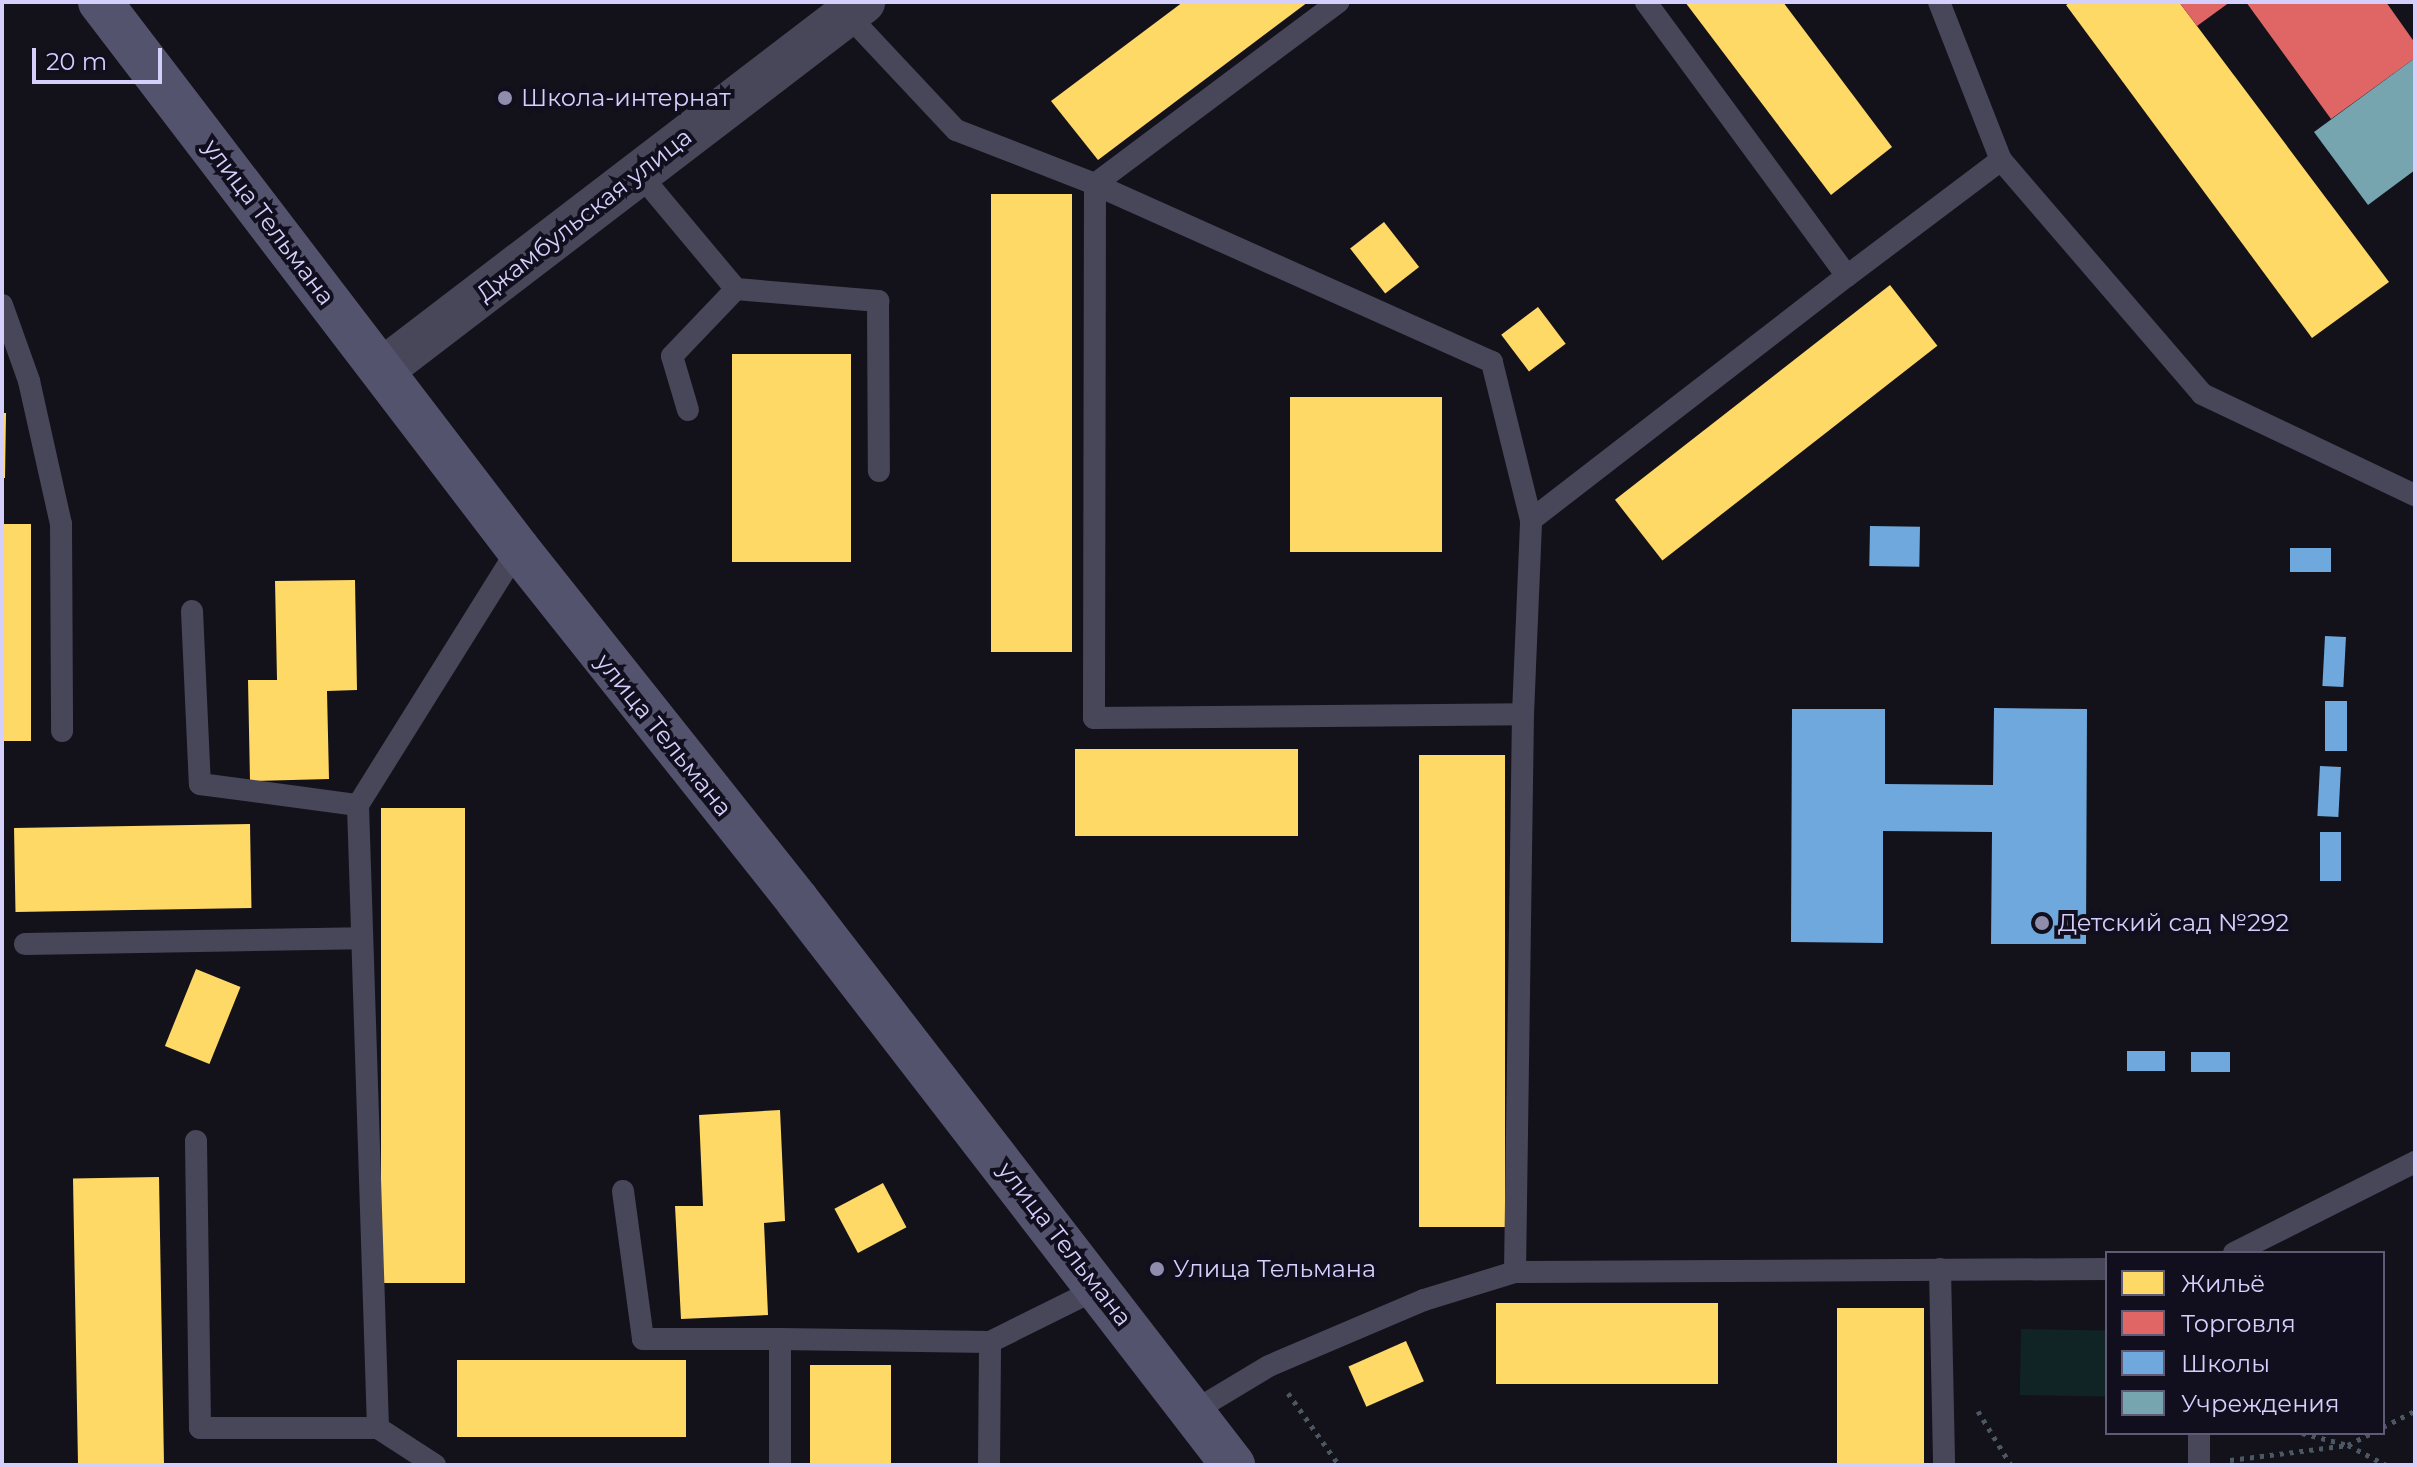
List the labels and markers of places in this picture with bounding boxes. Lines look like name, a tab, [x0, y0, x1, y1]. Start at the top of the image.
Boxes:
place label: Школа-интернат	[521, 84, 731, 112]
marker: Школа-интернат	[496, 89, 514, 107]
place label: Детский сад №292	[2058, 909, 2289, 937]
marker: Детский сад №292	[2033, 914, 2051, 932]
place label: Улица Тельмана	[1173, 1255, 1376, 1283]
marker: Улица Тельмана	[1148, 1260, 1166, 1278]

